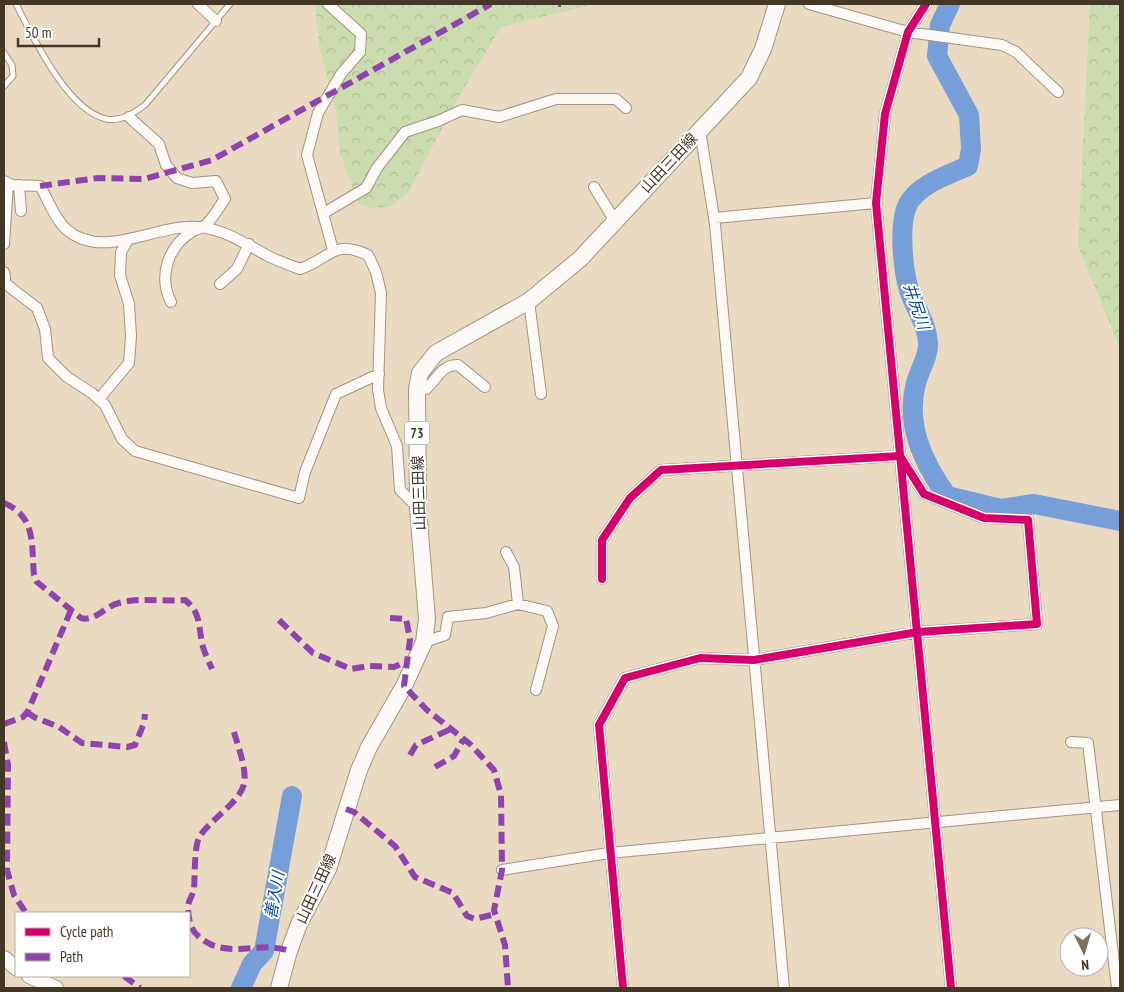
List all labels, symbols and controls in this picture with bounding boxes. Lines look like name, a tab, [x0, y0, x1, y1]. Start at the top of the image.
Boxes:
scale bar	[18, 15, 99, 47]
text: 50 m	[25, 23, 51, 42]
street label: 山田三田線	[636, 129, 701, 197]
water label: 井尻川	[900, 280, 935, 334]
road number: 73	[404, 422, 430, 444]
street label: 山田三田線	[408, 455, 429, 531]
street label: 山田三田線	[291, 851, 340, 927]
water label: 善入川	[260, 868, 288, 920]
legend	[15, 912, 190, 977]
text: Cycle path	[60, 922, 113, 941]
north arrow	[1059, 927, 1109, 977]
text: Path	[60, 947, 83, 966]
text: N	[1081, 956, 1090, 974]

